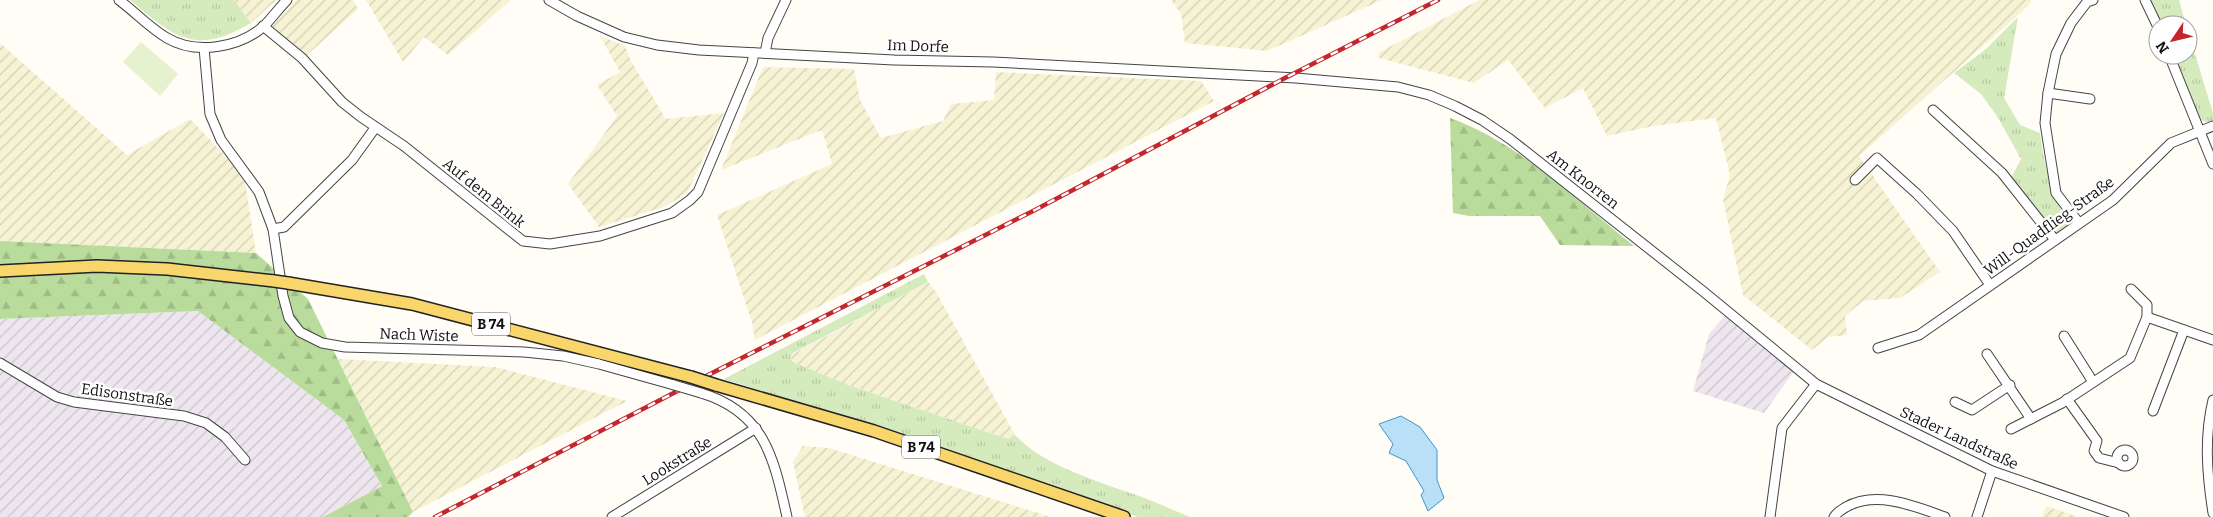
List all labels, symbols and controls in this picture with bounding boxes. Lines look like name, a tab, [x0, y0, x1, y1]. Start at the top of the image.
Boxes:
north arrow	[2148, 15, 2198, 65]
street label: Im Dorfe	[887, 36, 949, 56]
text: N	[2153, 38, 2173, 56]
street label: Am Knorren	[1543, 145, 1623, 213]
street label: Auf dem Brink	[439, 154, 529, 232]
street label: Will-Quadflieg-Straße	[1981, 173, 2117, 279]
road number: B 74	[472, 312, 510, 336]
street label: Nach Wiste	[379, 325, 459, 345]
street label: Edisonstraße	[80, 380, 174, 410]
street label: Stader Landstraße	[1897, 403, 2021, 473]
street label: Lookstraße	[639, 433, 715, 489]
road number: B 74	[902, 436, 940, 458]

